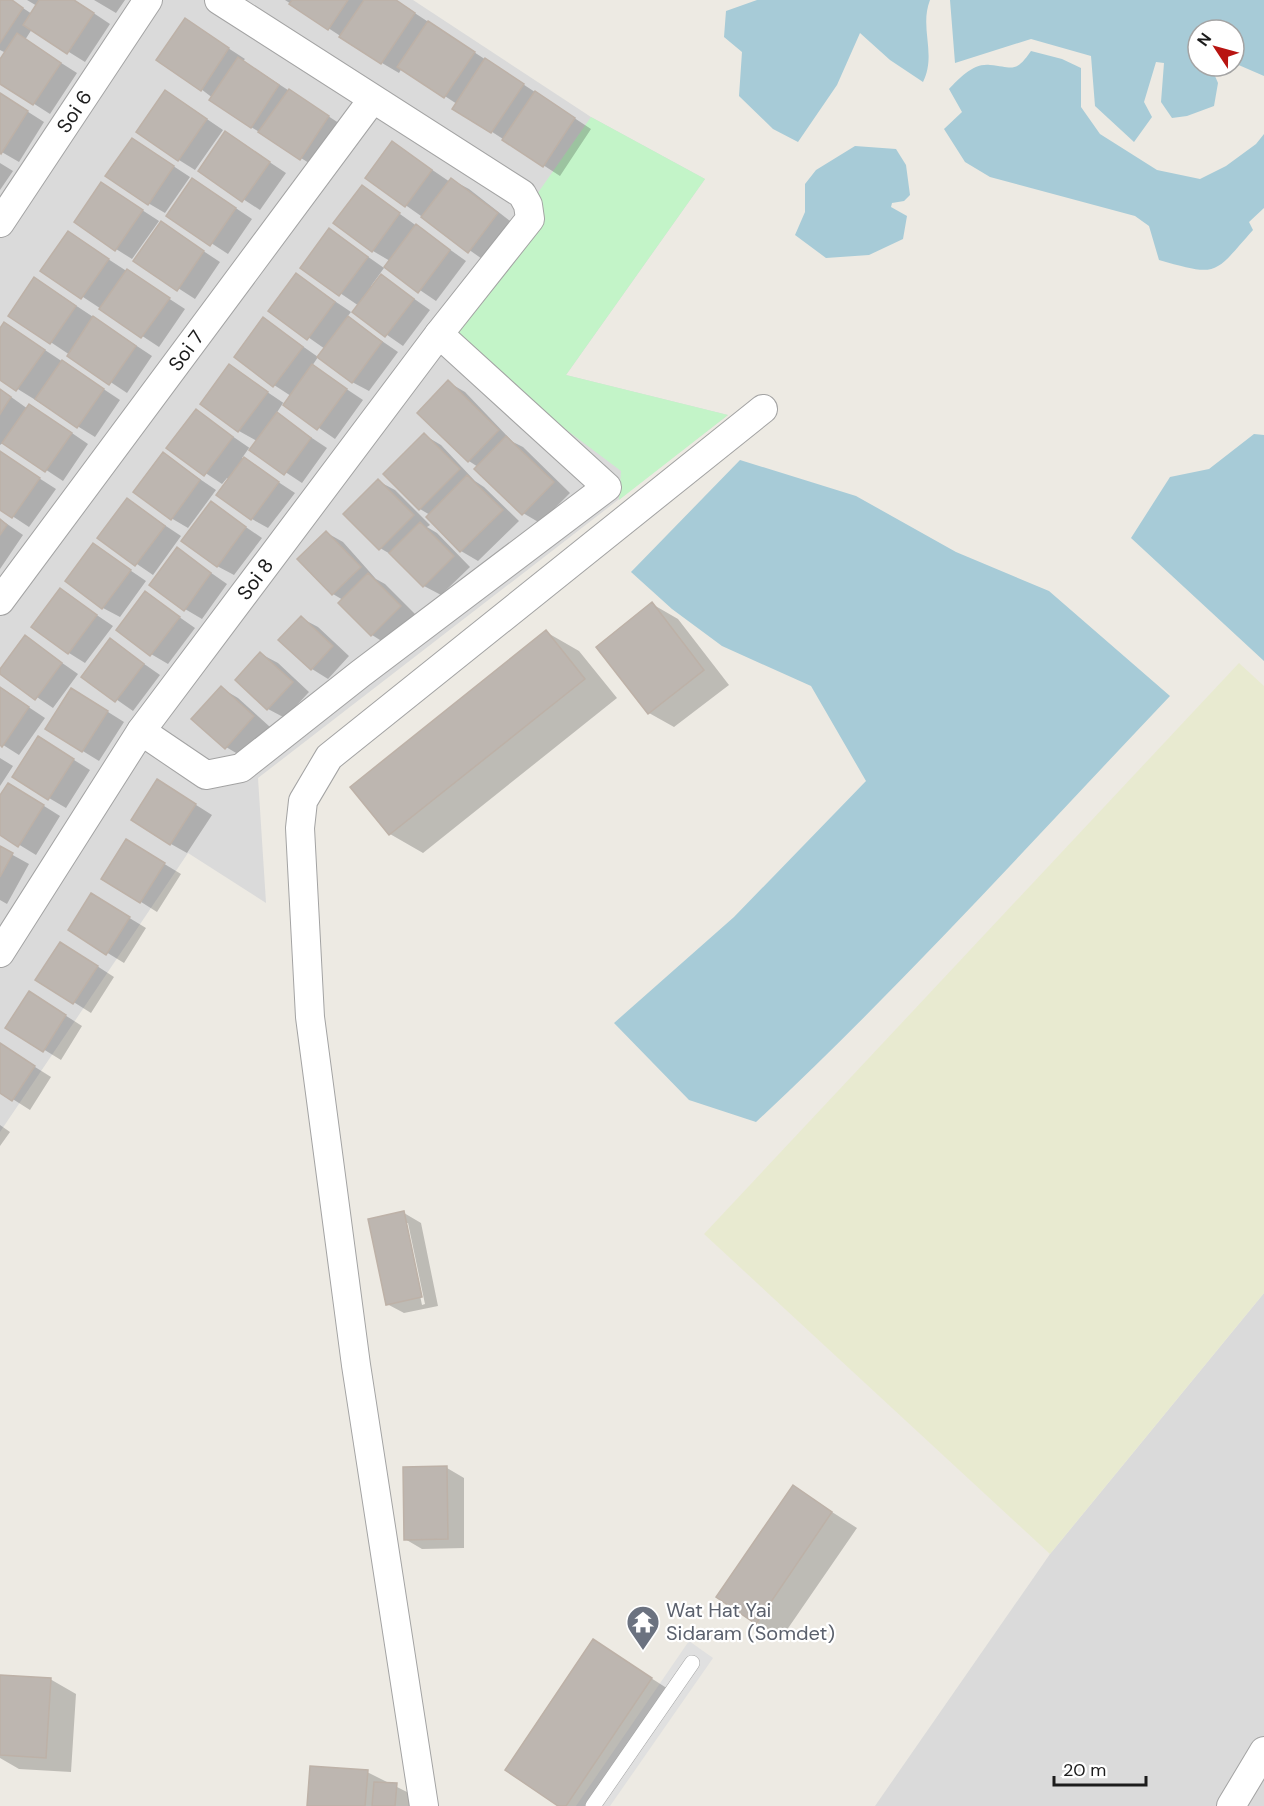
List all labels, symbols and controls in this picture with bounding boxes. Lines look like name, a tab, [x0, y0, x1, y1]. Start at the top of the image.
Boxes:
north arrow	[1186, 18, 1246, 78]
text: N	[1192, 29, 1216, 50]
street label: Soi 6	[50, 85, 98, 138]
street label: Soi 7	[162, 325, 210, 376]
street label: Soi 8	[231, 553, 279, 605]
place label: Wat Hat Yai Sidaram (Somdet)	[666, 1597, 835, 1646]
temple icon: Wat Hat Yai Sidaram (Somdet)	[625, 1604, 661, 1651]
scale bar	[1054, 1749, 1146, 1787]
text: 20 m	[1063, 1758, 1106, 1782]

